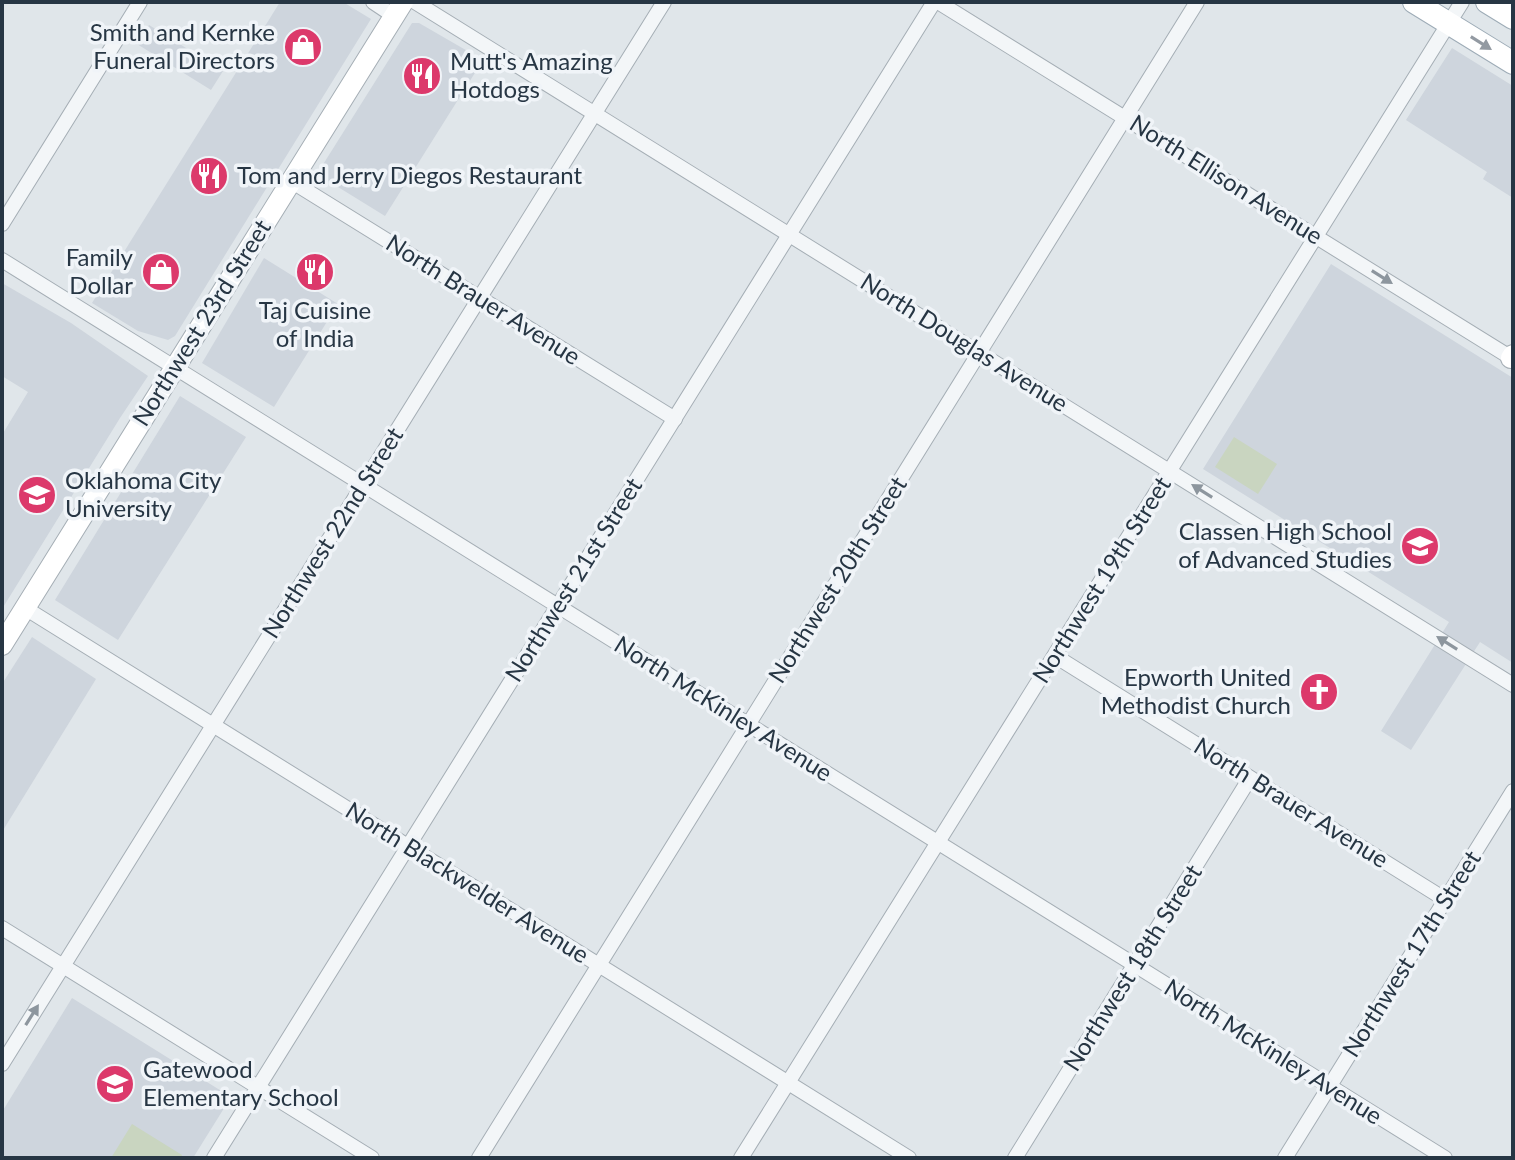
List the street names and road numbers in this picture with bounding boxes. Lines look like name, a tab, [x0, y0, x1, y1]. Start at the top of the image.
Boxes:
street label: North Ellison Avenue	[1125, 108, 1328, 250]
street label: Northwest 23rd Street	[125, 213, 276, 431]
street label: North Brauer Avenue	[381, 227, 586, 370]
street label: North Douglas Avenue	[856, 266, 1074, 417]
street label: Northwest 22nd Street	[255, 421, 409, 643]
street label: Northwest 20th Street	[761, 470, 912, 688]
street label: Northwest 19th Street	[1025, 470, 1176, 688]
street label: Northwest 21st Street	[498, 472, 647, 686]
street label: North McKinley Avenue	[610, 629, 838, 787]
street label: North Brauer Avenue	[1189, 730, 1394, 873]
street label: North Blackwelder Avenue	[341, 795, 595, 969]
street label: Northwest 17th Street	[1335, 844, 1486, 1062]
street label: Northwest 18th Street	[1056, 858, 1207, 1076]
street label: North McKinley Avenue	[1160, 972, 1388, 1130]

